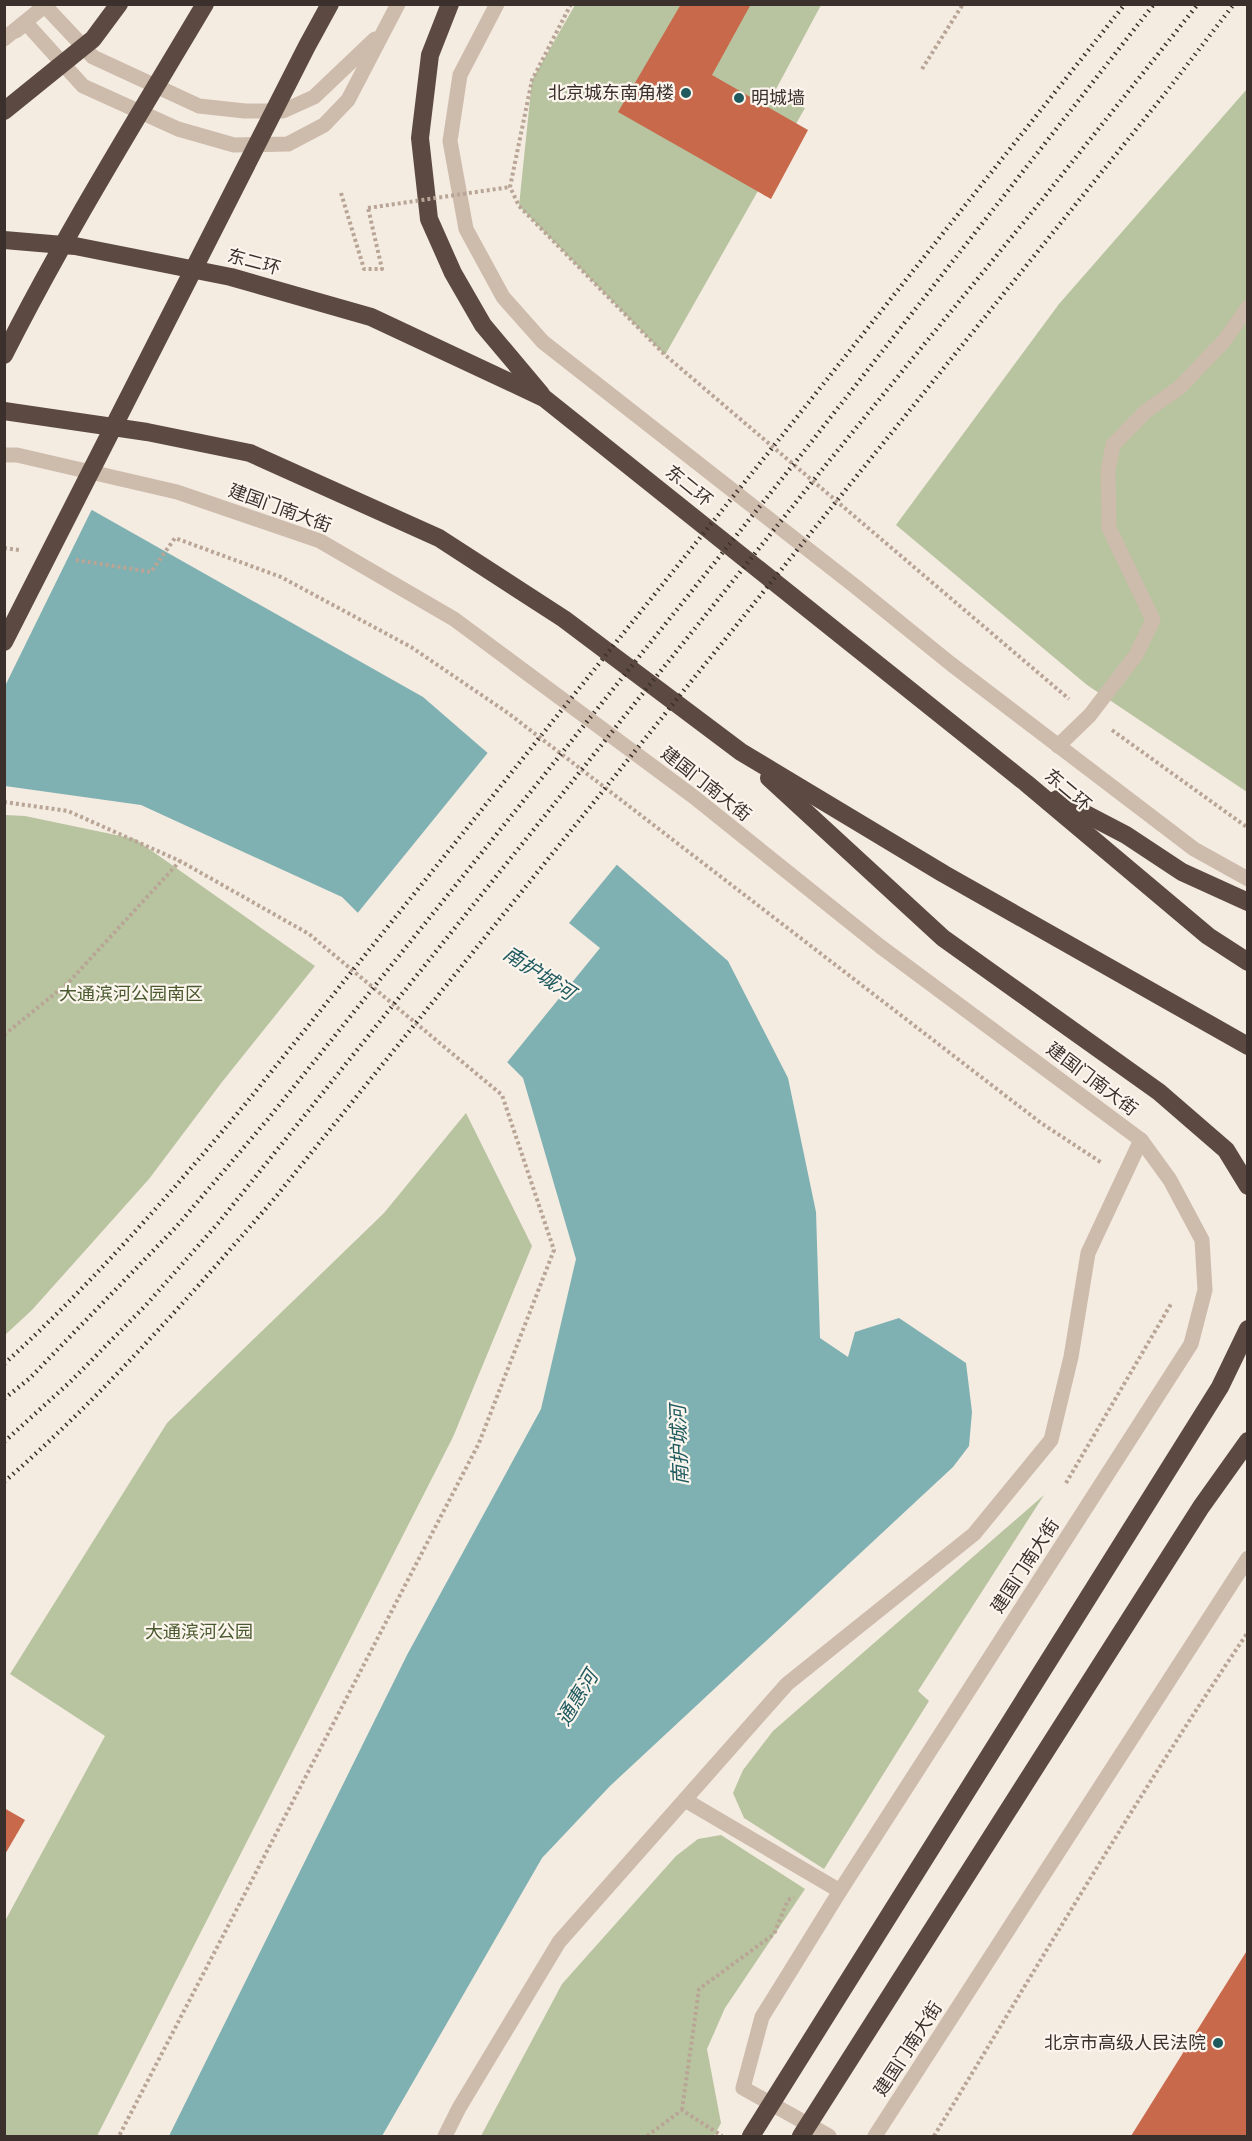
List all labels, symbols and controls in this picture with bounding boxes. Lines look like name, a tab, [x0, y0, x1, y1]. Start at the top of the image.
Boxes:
place label: 北京城东南角楼	[548, 81, 674, 103]
marker: 北京城东南角楼	[679, 86, 693, 100]
place label: 明城墙	[751, 86, 805, 108]
marker: 明城墙	[732, 91, 746, 105]
street label: 东二环	[225, 243, 283, 279]
street label: 东二环	[662, 460, 718, 511]
street label: 建国门南大街	[226, 478, 335, 536]
street label: 建国门南大街	[657, 741, 756, 825]
street label: 东二环	[1041, 763, 1096, 815]
water label: 南护城河	[499, 940, 583, 1006]
park label: 大通滨河公园南区	[59, 982, 203, 1004]
street label: 建国门南大街	[1043, 1037, 1142, 1119]
water label: 南护城河	[664, 1401, 691, 1485]
street label: 建国门南大街	[986, 1514, 1063, 1617]
park label: 大通滨河公园	[145, 1620, 253, 1642]
water label: 通惠河	[550, 1662, 604, 1729]
street label: 建国门南大街	[869, 1997, 946, 2100]
place label: 北京市高级人民法院	[1044, 2031, 1206, 2053]
marker: 北京市高级人民法院	[1211, 2036, 1225, 2050]

